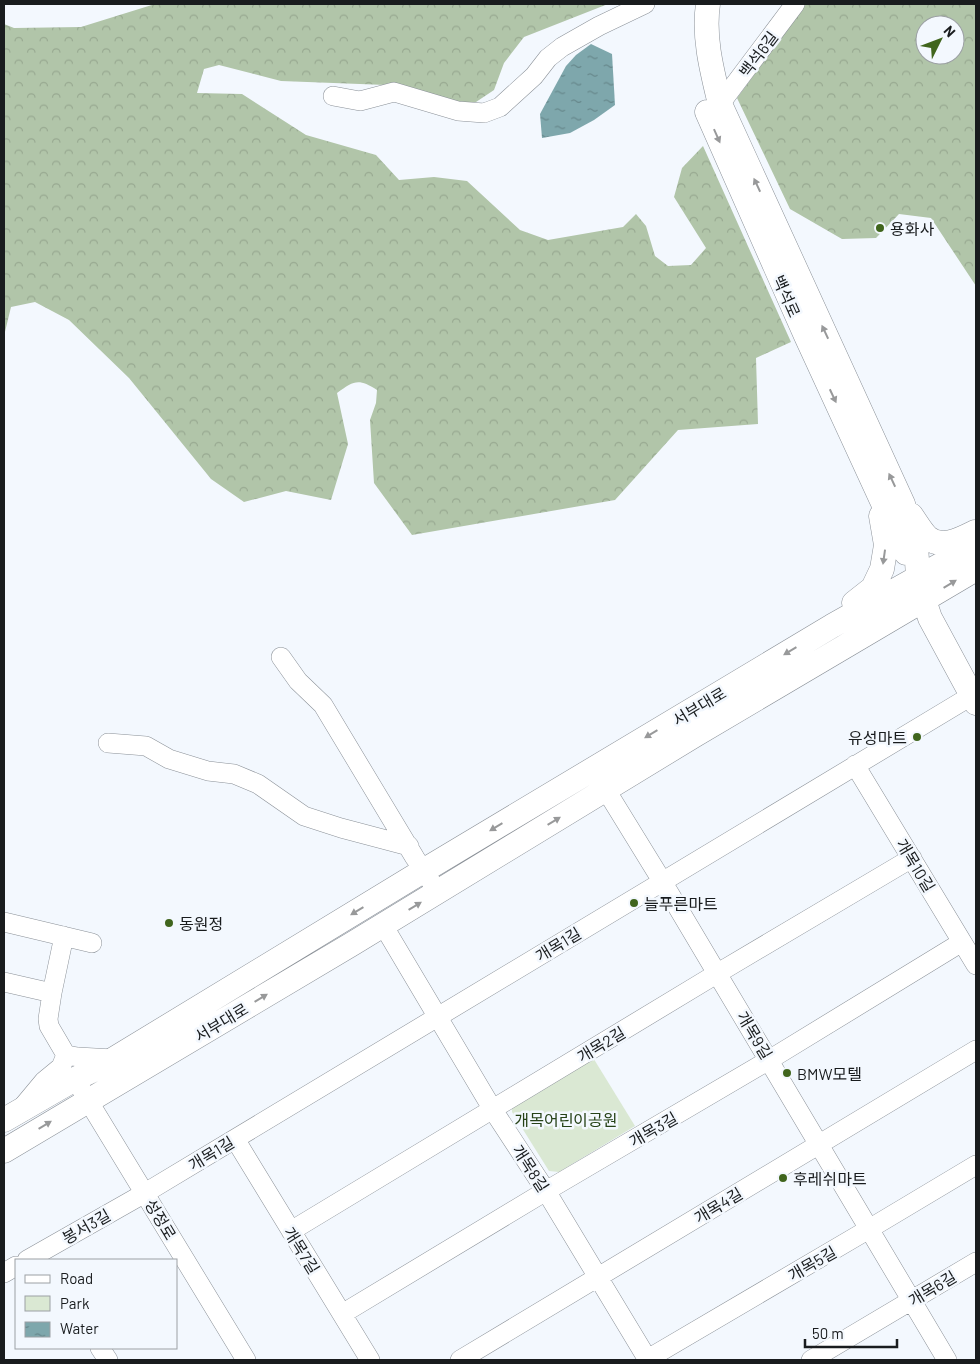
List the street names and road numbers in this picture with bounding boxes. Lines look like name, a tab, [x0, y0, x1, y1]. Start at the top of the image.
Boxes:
street label: 백석6길	[735, 27, 781, 81]
street label: 백석로	[769, 272, 805, 320]
street label: 서부대로	[669, 683, 729, 729]
street label: 개목10길	[893, 835, 939, 895]
street label: 개목1길	[532, 923, 584, 965]
street label: 서부대로	[191, 999, 251, 1045]
street label: 개목9길	[733, 1008, 777, 1062]
street label: 개목2길	[573, 1022, 629, 1066]
street label: 개목3길	[626, 1108, 680, 1150]
street label: 개목1길	[185, 1132, 237, 1174]
street label: 개목8길	[509, 1141, 553, 1195]
street label: 개목4길	[690, 1183, 746, 1227]
street label: 성정로	[141, 1195, 181, 1243]
street label: 봉서3길	[59, 1205, 113, 1247]
street label: 개목7길	[280, 1223, 324, 1277]
street label: 개목5길	[785, 1242, 839, 1284]
street label: 개목6길	[905, 1266, 959, 1310]

